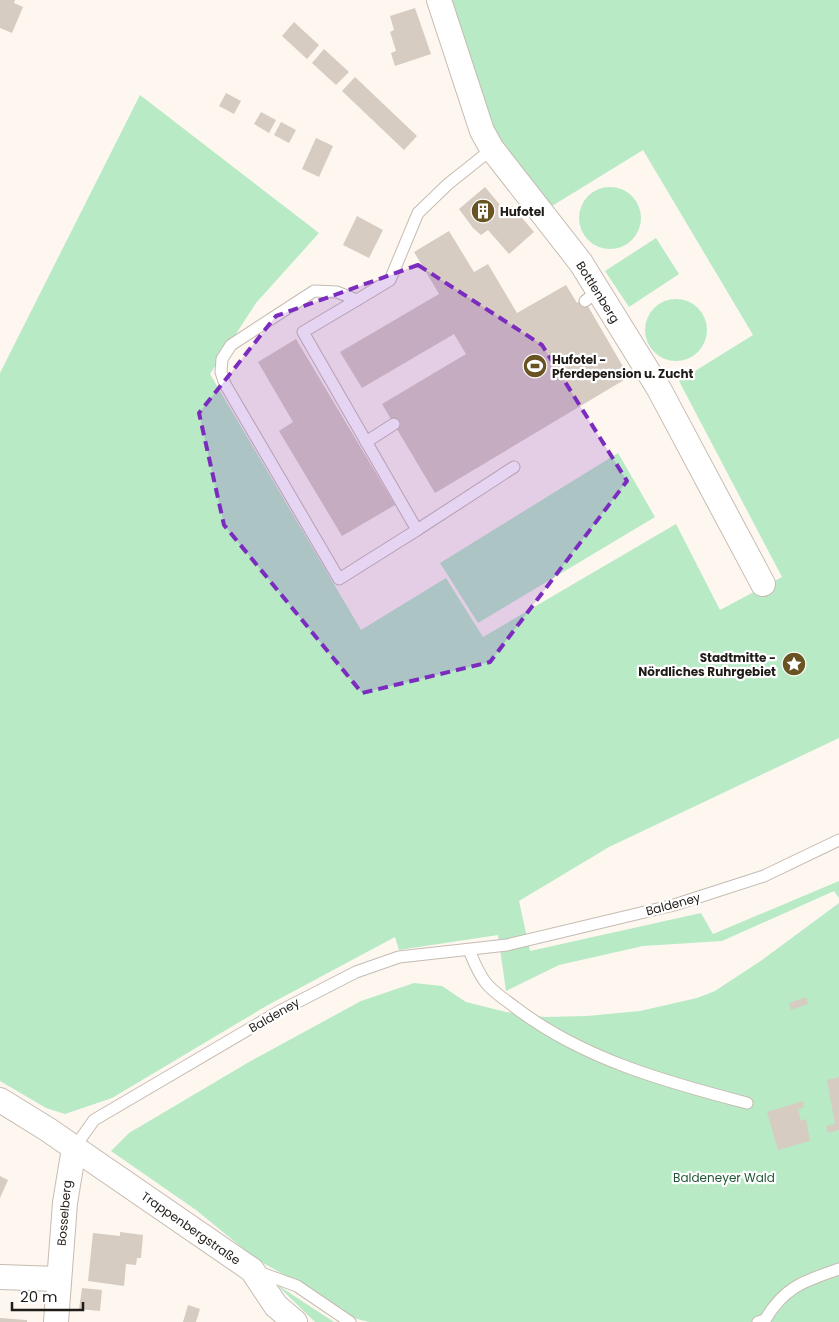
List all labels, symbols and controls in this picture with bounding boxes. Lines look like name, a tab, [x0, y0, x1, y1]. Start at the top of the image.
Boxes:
building icon: Hufotel	[470, 198, 496, 224]
place label: Hufotel	[500, 203, 545, 220]
street label: Bottlenberg	[572, 258, 624, 326]
place label: Hufotel - Pferdepension u. Zucht	[552, 351, 694, 382]
sports icon: Hufotel - Pferdepension u. Zucht	[522, 353, 548, 379]
place label: Stadtmitte - Nördliches Ruhrgebiet	[638, 649, 776, 680]
place icon: Stadtmitte - Nördliches Ruhrgebiet	[781, 651, 807, 677]
street label: Baldeney	[644, 889, 702, 919]
street label: Baldeney	[246, 994, 303, 1036]
park label: Baldeneyer Wald	[673, 1169, 775, 1186]
street label: Bosselberg	[53, 1179, 75, 1247]
street label: Trappenbergstraße	[138, 1187, 244, 1269]
scale bar	[12, 1280, 84, 1312]
text: 20 m	[20, 1286, 58, 1307]

